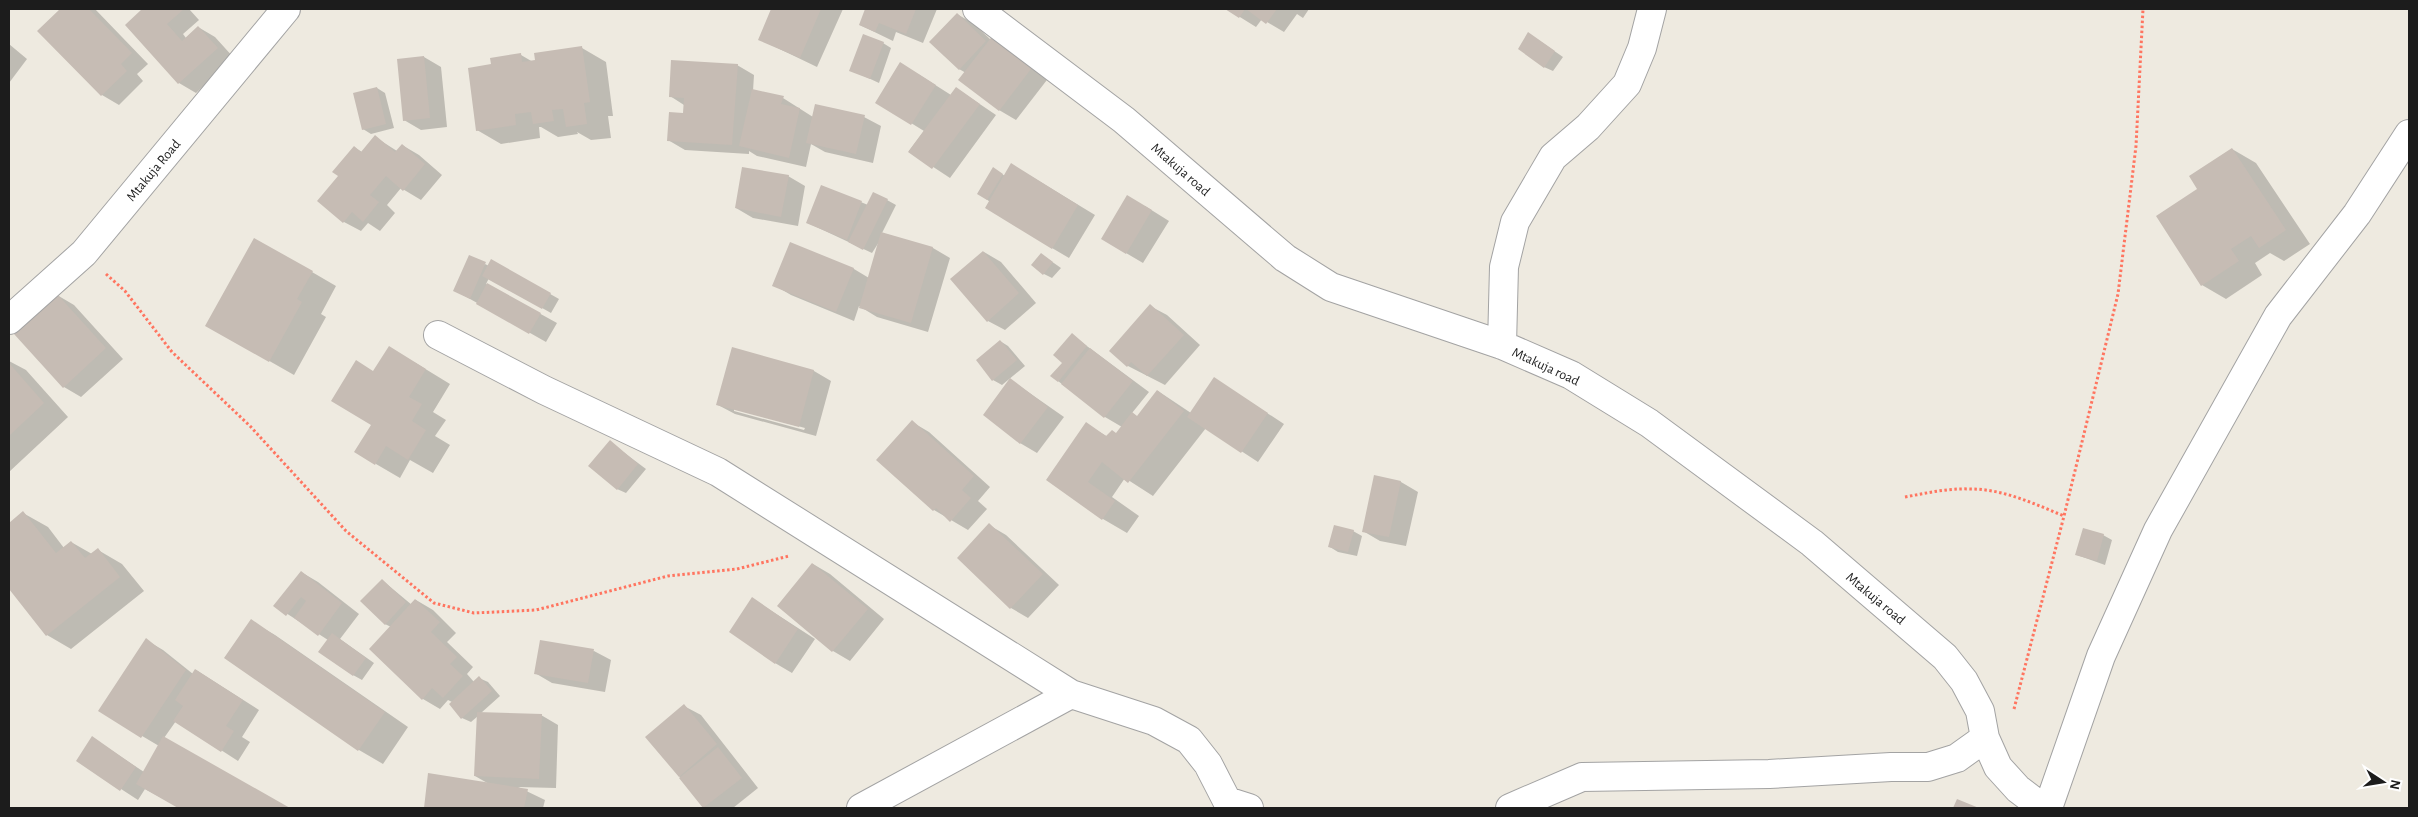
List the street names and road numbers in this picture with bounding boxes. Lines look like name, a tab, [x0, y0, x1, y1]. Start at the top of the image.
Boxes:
street label: Mtakuja Road	[124, 137, 183, 204]
street label: Mtakuja road	[1148, 141, 1212, 199]
street label: Mtakuja road	[1510, 345, 1582, 389]
street label: Mtakuja road	[1843, 570, 1908, 628]

